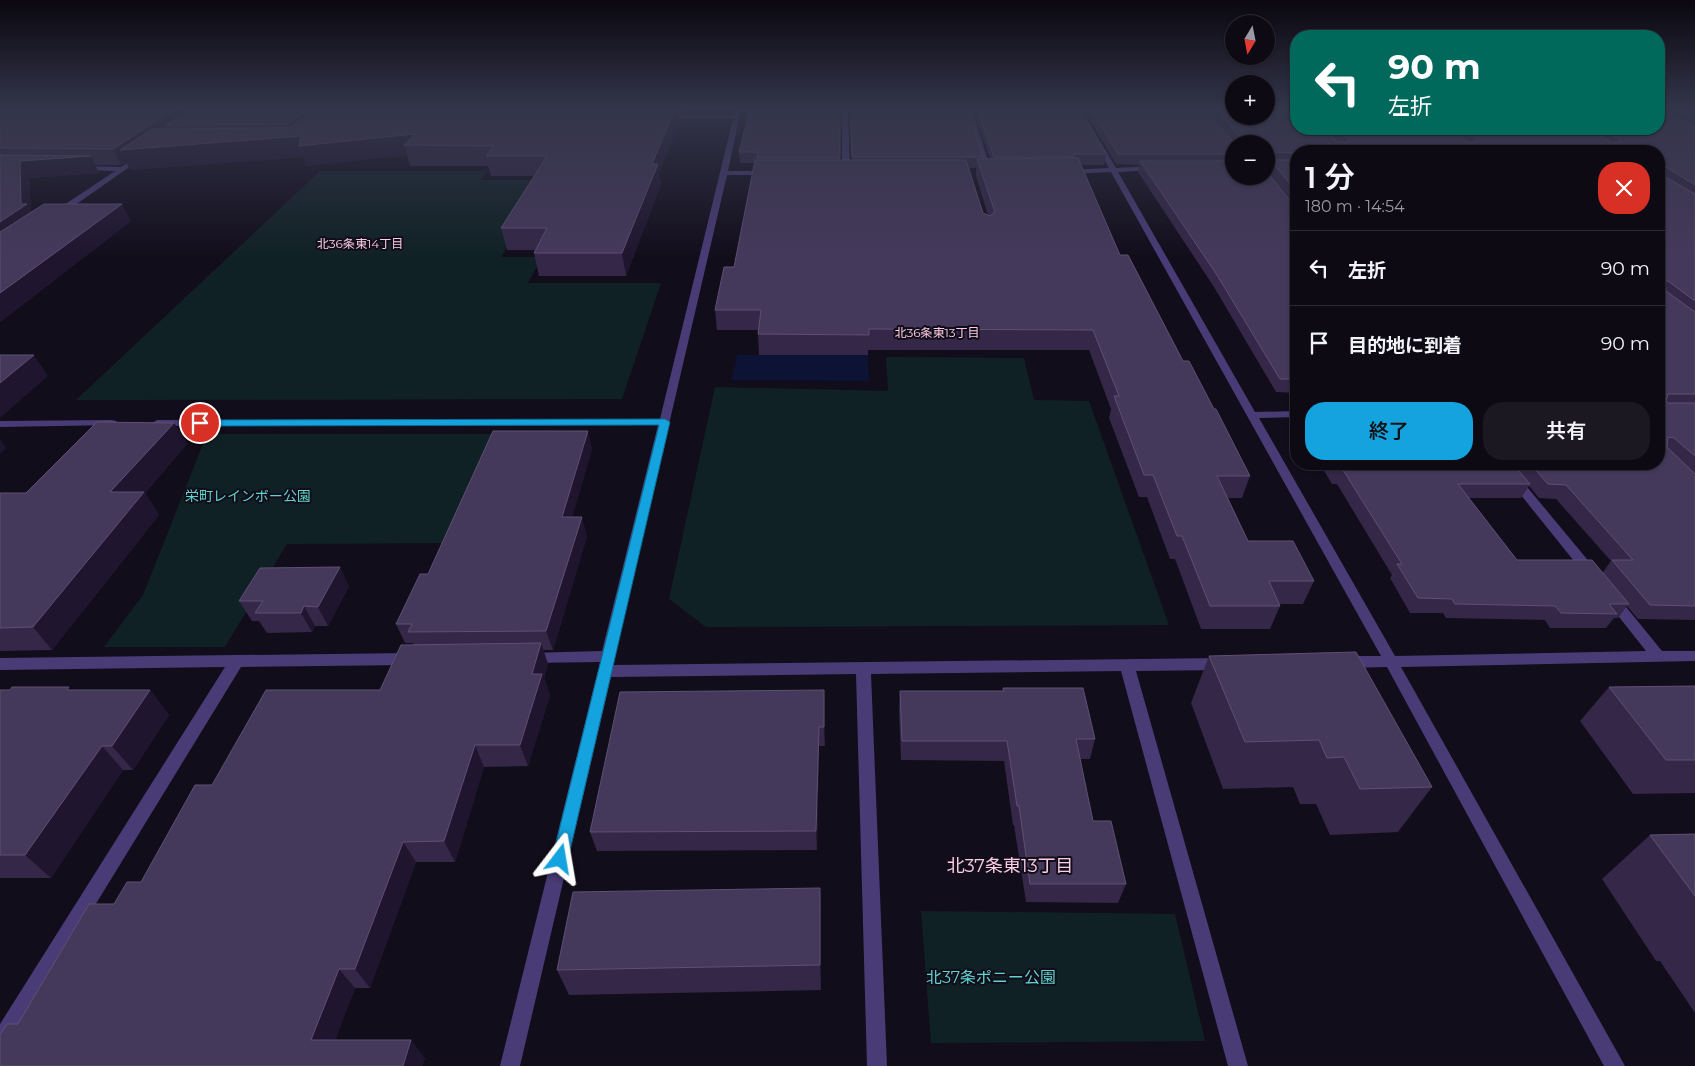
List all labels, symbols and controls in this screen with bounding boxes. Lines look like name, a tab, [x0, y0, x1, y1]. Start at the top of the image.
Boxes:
north arrow	[1225, 15, 1275, 65]
map controls	[1225, 15, 1275, 185]
text: 90 m	[1388, 45, 1481, 88]
icon: left	[1305, 50, 1370, 115]
button: +	[1225, 75, 1275, 125]
text: 左折	[1388, 93, 1432, 120]
button: −	[1225, 135, 1275, 185]
text: 1 分	[1305, 159, 1355, 196]
button: close	[1598, 162, 1650, 214]
text: 180 m · 14:54	[1305, 197, 1405, 216]
district label: 北36条東14丁目	[317, 236, 403, 251]
icon: left	[1305, 254, 1333, 282]
text: 90 m	[1601, 257, 1650, 280]
text: 左折	[1348, 259, 1386, 282]
district label: 北36条東13丁目	[894, 325, 980, 340]
icon: arrive	[1305, 329, 1333, 357]
text: 90 m	[1601, 332, 1650, 355]
text: 目的地に到着	[1348, 334, 1462, 357]
pin	[179, 402, 221, 444]
button: 終了	[1305, 402, 1473, 460]
button: 共有	[1483, 402, 1650, 460]
icon: arrive	[186, 409, 214, 437]
park label: 栄町レインボー公園	[185, 487, 311, 505]
position arrow	[533, 832, 585, 884]
district label: 北37条東13丁目	[946, 855, 1074, 877]
park label: 北37条ポニー公園	[926, 968, 1056, 987]

